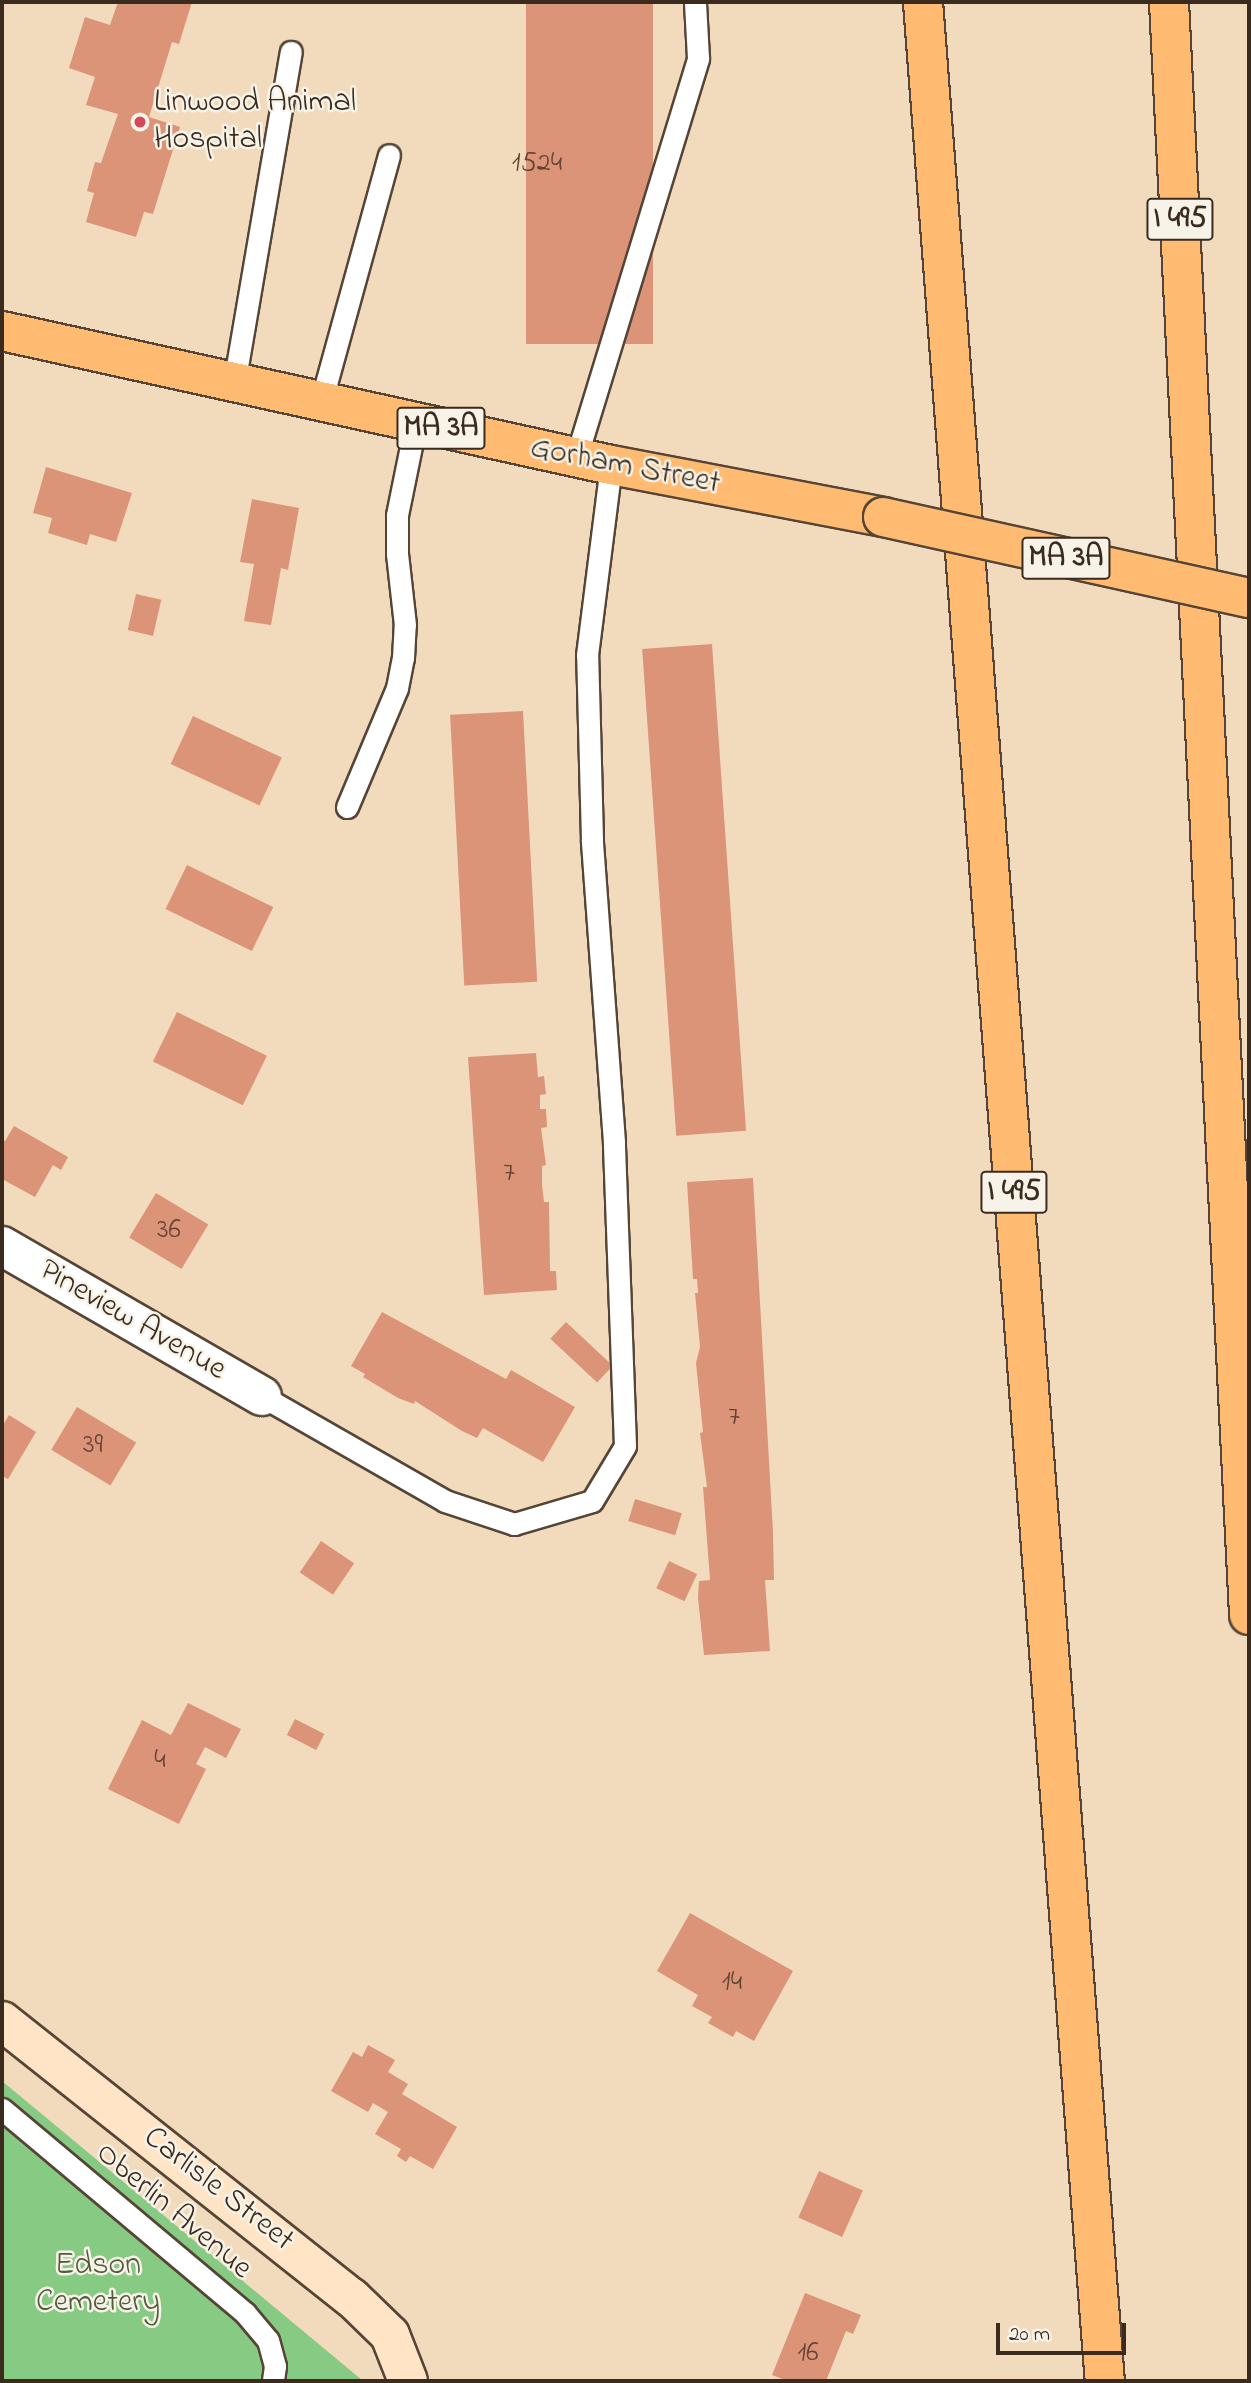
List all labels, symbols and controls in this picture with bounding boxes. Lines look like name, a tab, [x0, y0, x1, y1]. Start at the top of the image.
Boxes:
place label: Linwood Animal Hospital	[154, 85, 356, 160]
marker: Linwood Animal Hospital	[132, 114, 148, 130]
house number: 1524	[512, 147, 562, 181]
road number: I 495	[1145, 192, 1215, 246]
road number: MA 3A	[396, 402, 486, 454]
street label: Gorham Street	[527, 430, 723, 504]
road number: MA 3A	[1020, 531, 1112, 584]
house number: 7	[503, 1157, 515, 1191]
road number: I 495	[979, 1166, 1049, 1218]
house number: 36	[157, 1214, 181, 1248]
street label: Pineview Avenue	[32, 1252, 232, 1390]
house number: 7	[728, 1401, 740, 1435]
house number: 39	[83, 1429, 103, 1463]
house number: 4	[154, 1744, 166, 1778]
house number: 14	[722, 1966, 742, 2000]
street label: Carlisle Street	[135, 2119, 301, 2261]
street label: Oberlin Avenue	[87, 2135, 259, 2289]
park label: Edson Cemetery	[36, 2248, 160, 2323]
scale bar	[999, 2310, 1128, 2354]
text: 20 m	[1009, 2320, 1050, 2350]
house number: 16	[797, 2337, 819, 2371]

